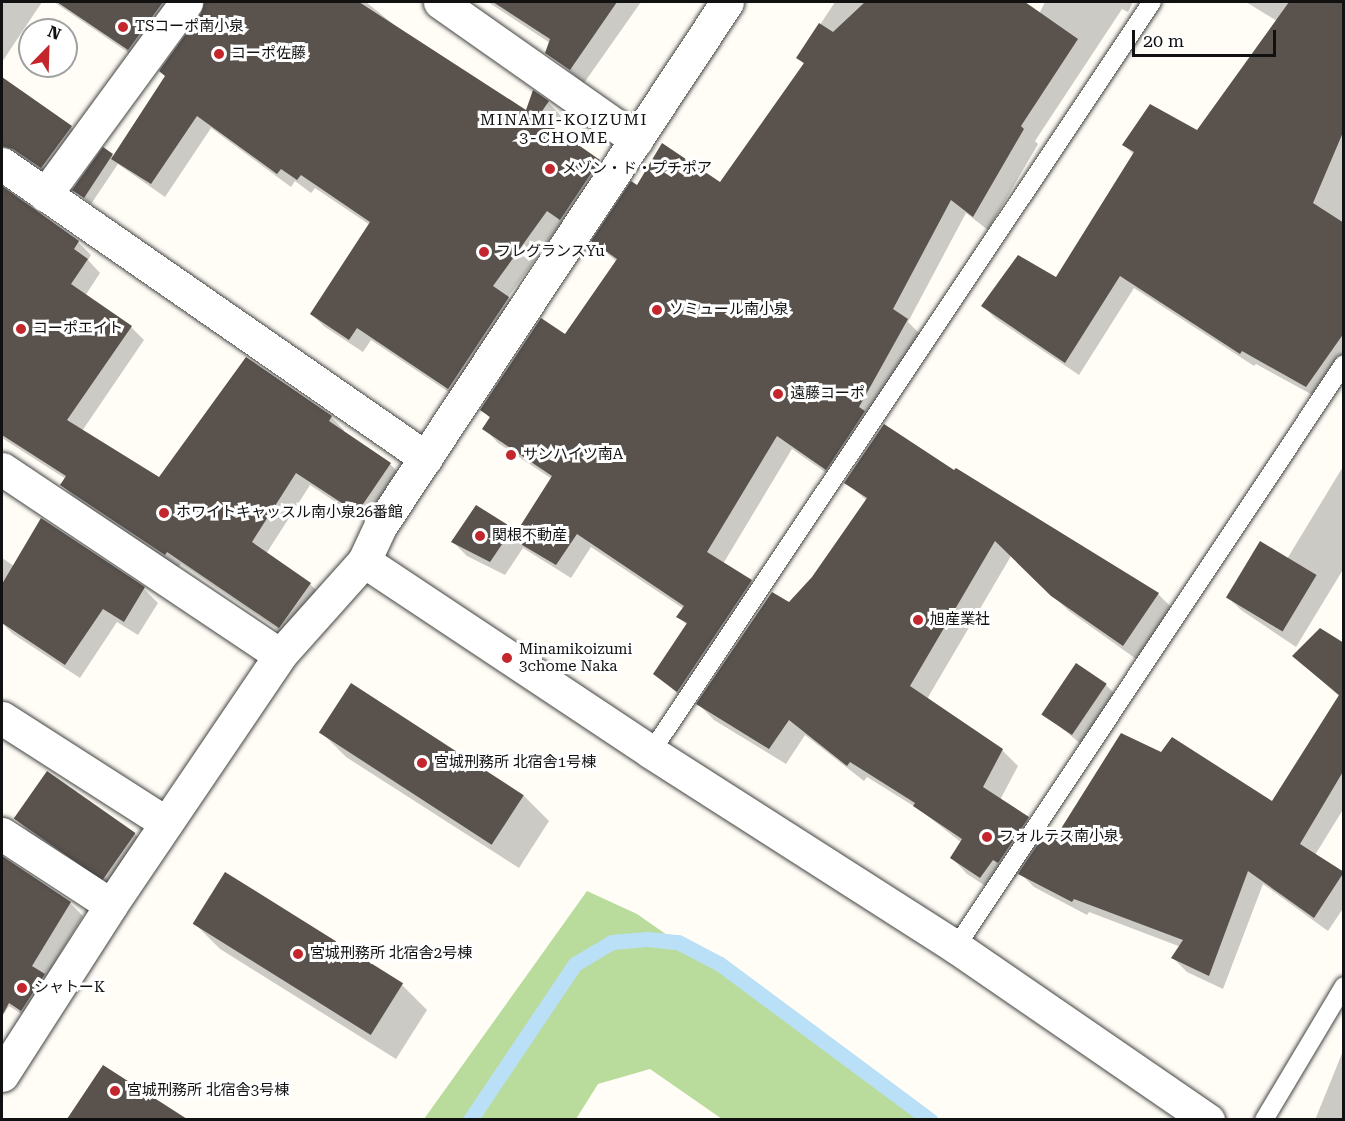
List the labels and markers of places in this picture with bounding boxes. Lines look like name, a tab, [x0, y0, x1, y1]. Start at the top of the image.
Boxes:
place label: TSコーポ南小泉	[135, 18, 244, 36]
marker: TSコーポ南小泉	[116, 20, 130, 34]
place label: コーポ佐藤	[231, 45, 306, 63]
marker: コーポ佐藤	[212, 47, 226, 61]
place label: メゾン・ド・プチポア	[562, 160, 712, 178]
marker: メゾン・ド・プチポア	[543, 162, 557, 176]
place label: フレグランスYu	[496, 243, 605, 261]
marker: フレグランスYu	[477, 245, 491, 259]
place label: ソミュール南小泉	[669, 301, 789, 319]
marker: ソミュール南小泉	[650, 303, 664, 317]
place label: コーポエイト	[33, 320, 123, 338]
marker: コーポエイト	[14, 322, 28, 336]
place label: 遠藤コーポ	[790, 385, 865, 403]
marker: 遠藤コーポ	[771, 387, 785, 401]
place label: サンハイツ南A	[523, 446, 623, 464]
marker: サンハイツ南A	[504, 448, 518, 462]
place label: ホワイトキャッスル南小泉26番館	[176, 504, 403, 522]
marker: ホワイトキャッスル南小泉26番館	[157, 506, 171, 520]
place label: 関根不動産	[492, 527, 567, 545]
marker: 関根不動産	[473, 529, 487, 543]
place label: 旭産業社	[930, 611, 990, 629]
marker: 旭産業社	[911, 613, 925, 627]
place label: Minamikoizumi 3chome Naka	[519, 640, 632, 675]
marker: Minamikoizumi 3chome Naka	[500, 651, 514, 665]
place label: 宮城刑務所 北宿舎1号棟	[434, 754, 596, 772]
marker: 宮城刑務所 北宿舎1号棟	[415, 756, 429, 770]
place label: フォルテス南小泉	[999, 828, 1119, 846]
marker: フォルテス南小泉	[980, 830, 994, 844]
place label: 宮城刑務所 北宿舎2号棟	[310, 945, 472, 963]
marker: 宮城刑務所 北宿舎2号棟	[291, 947, 305, 961]
place label: シャトーK	[34, 979, 105, 997]
marker: シャトーK	[15, 981, 29, 995]
place label: 宮城刑務所 北宿舎3号棟	[127, 1082, 289, 1100]
marker: 宮城刑務所 北宿舎3号棟	[108, 1084, 122, 1098]

